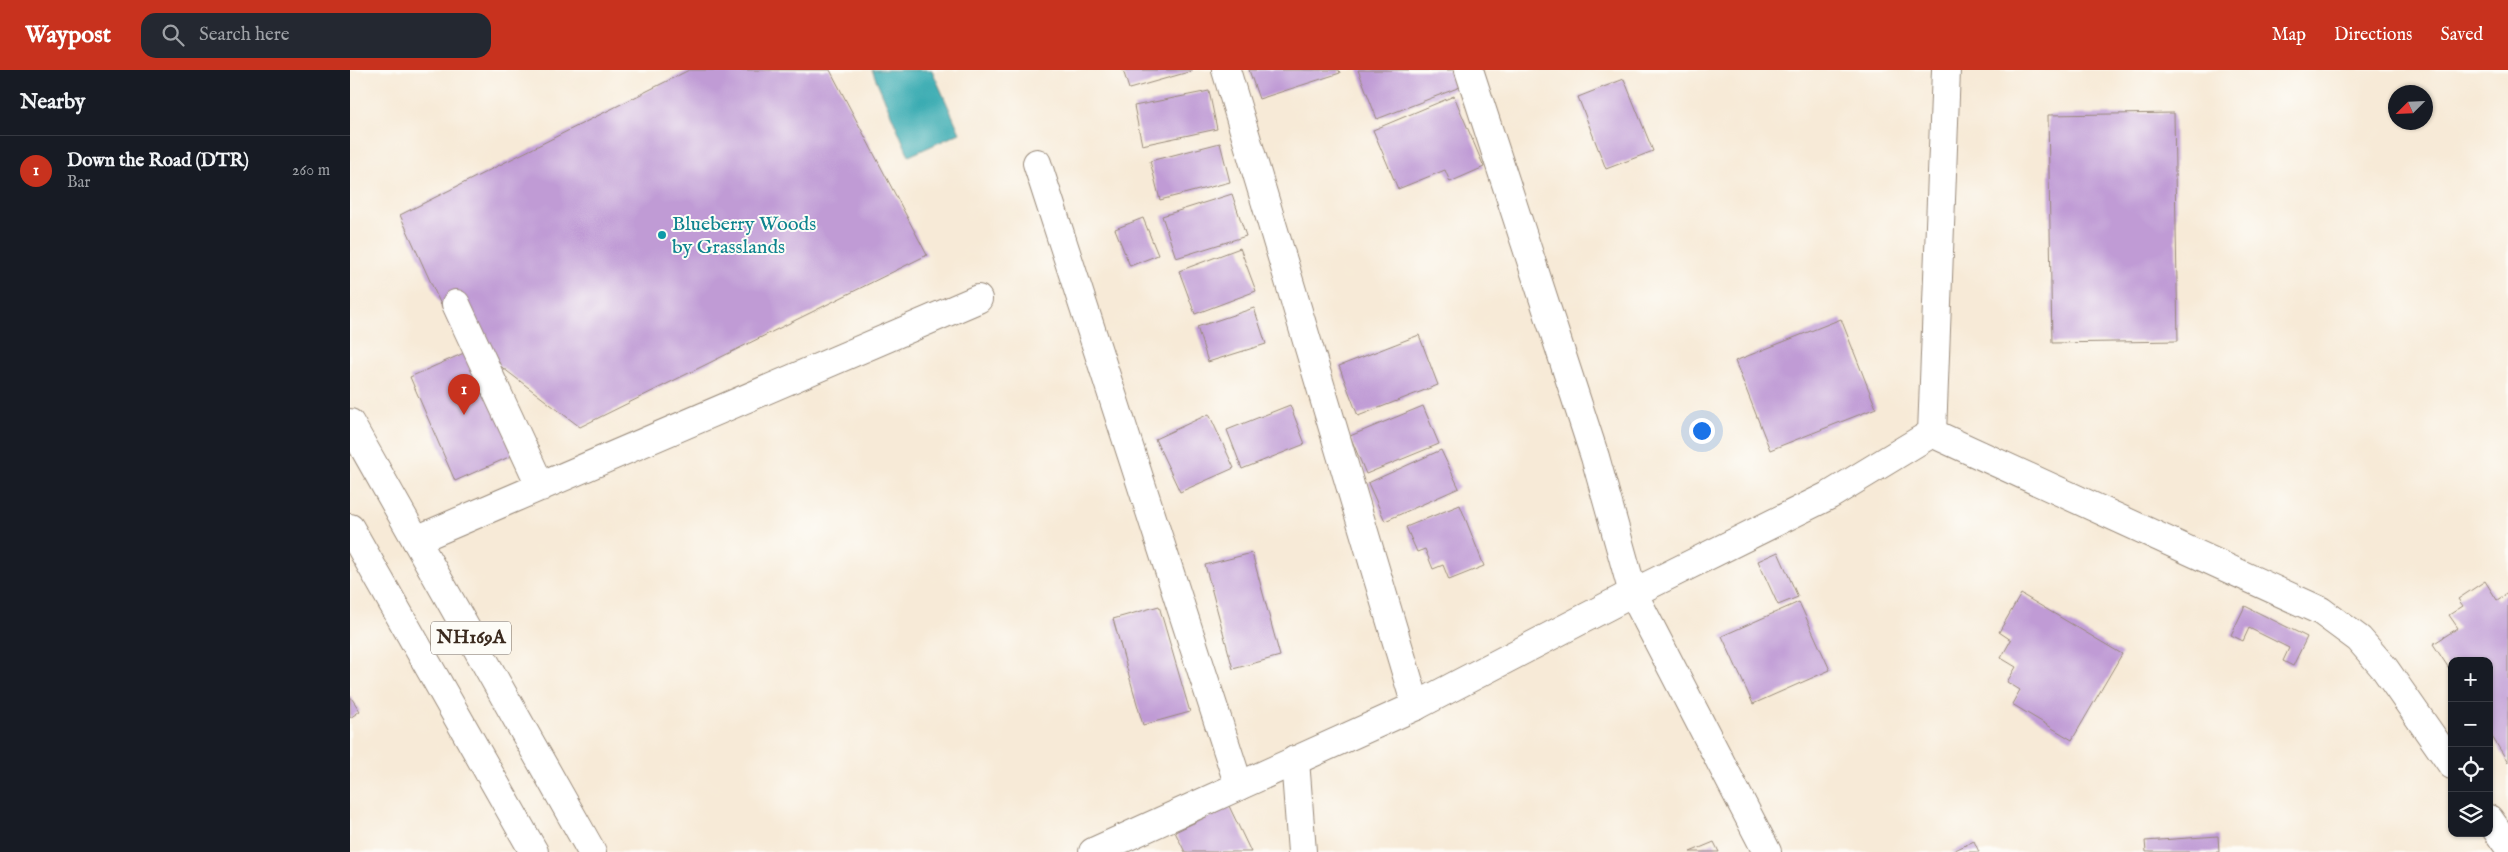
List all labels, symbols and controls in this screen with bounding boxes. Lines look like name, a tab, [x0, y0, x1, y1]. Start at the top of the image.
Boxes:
search box	[141, 13, 491, 58]
text: Waypost	[25, 20, 111, 51]
icon: search	[159, 21, 187, 49]
text: Search here	[199, 23, 290, 47]
text: Map	[2272, 24, 2306, 47]
text: Directions	[2334, 24, 2412, 47]
text: Saved	[2440, 24, 2483, 47]
north arrow	[2388, 85, 2433, 130]
text: Nearby	[20, 89, 85, 116]
text: Down the Road (DTR)	[67, 149, 249, 173]
text: 1	[33, 161, 39, 181]
text: 260 m	[292, 161, 330, 181]
text: Bar	[67, 173, 90, 193]
place label: Blueberry Woods by Grasslands	[672, 212, 816, 260]
marker: Blueberry Woods by Grasslands	[656, 229, 668, 241]
pin: 1	[448, 374, 480, 415]
your location	[1689, 418, 1715, 444]
road number: NH169A	[431, 622, 511, 654]
map controls	[2448, 657, 2493, 837]
button: +	[2448, 657, 2493, 702]
button: −	[2448, 702, 2493, 747]
button: locate	[2448, 747, 2493, 792]
button: layers	[2448, 792, 2493, 837]

